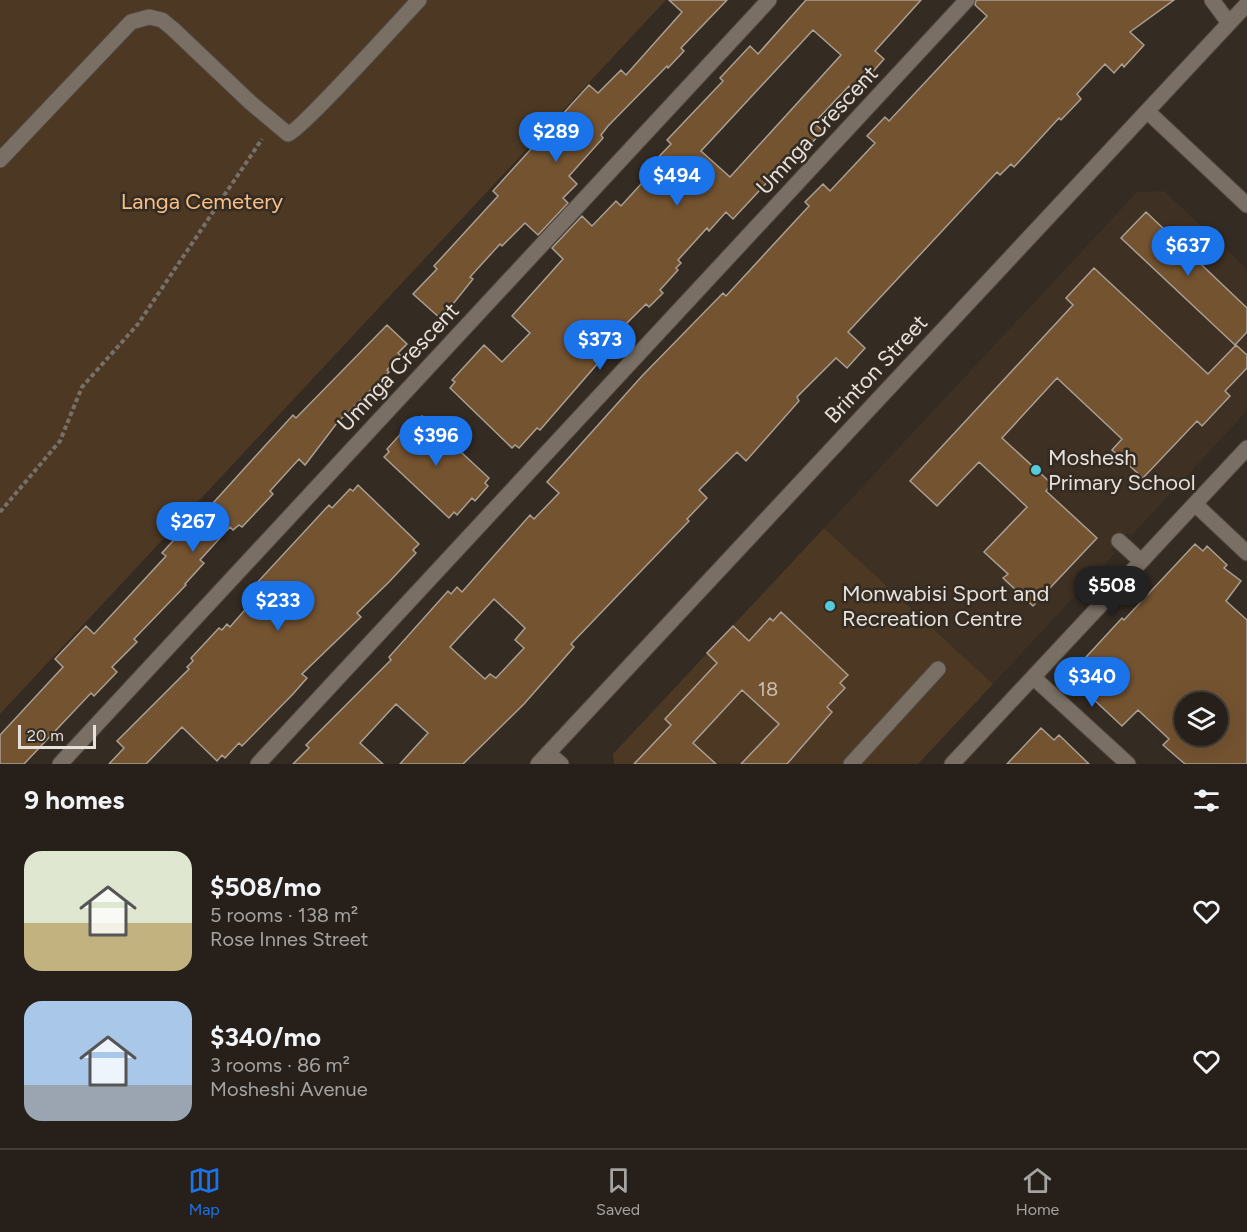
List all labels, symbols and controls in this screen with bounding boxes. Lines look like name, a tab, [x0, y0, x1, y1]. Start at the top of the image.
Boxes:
street label: Umnga Crescent	[750, 60, 884, 200]
pin: $289	[520, 112, 592, 163]
text: $289	[533, 119, 579, 143]
pin: $494	[641, 156, 713, 207]
text: $494	[653, 163, 701, 187]
park label: Langa Cemetery	[121, 188, 284, 215]
pin: $637	[1152, 226, 1224, 277]
text: $637	[1166, 233, 1210, 257]
street label: Umnga Crescent	[331, 297, 465, 437]
street label: Brinton Street	[819, 309, 933, 429]
pin: $373	[564, 320, 636, 371]
text: $373	[578, 327, 622, 351]
pin: $396	[400, 416, 472, 467]
text: $396	[413, 423, 459, 447]
place label: Moshesh Primary School	[1048, 444, 1196, 496]
marker: Moshesh Primary School	[1029, 463, 1043, 477]
pin: $267	[157, 502, 229, 553]
text: $267	[170, 509, 216, 533]
pin: $508	[1076, 566, 1148, 617]
text: $508	[1088, 573, 1136, 597]
place label: Monwabisi Sport and Recreation Centre	[842, 580, 1049, 632]
pin: $233	[242, 581, 314, 632]
text: $233	[256, 588, 300, 612]
marker: Monwabisi Sport and Recreation Centre	[823, 599, 837, 613]
pin: $340	[1056, 657, 1128, 708]
text: $340	[1068, 664, 1116, 688]
house number: 18	[758, 677, 778, 701]
map controls	[1174, 692, 1228, 746]
button: layers	[1174, 692, 1228, 746]
scale bar	[18, 722, 96, 750]
text: 20 m	[27, 726, 64, 745]
text: 9 homes	[24, 784, 124, 816]
icon: filters	[1190, 784, 1223, 817]
text: $508/mo	[210, 871, 321, 903]
icon: home	[72, 875, 144, 947]
icon: heart	[1190, 895, 1223, 928]
text: 5 rooms · 138 m²	[210, 903, 358, 927]
text: Rose Innes Street	[210, 927, 368, 951]
text: $340/mo	[210, 1021, 321, 1053]
icon: home	[72, 1025, 144, 1097]
icon: heart	[1190, 1045, 1223, 1078]
text: 3 rooms · 86 m²	[210, 1053, 350, 1077]
text: Mosheshi Avenue	[210, 1077, 368, 1101]
tab: Map	[188, 1164, 221, 1219]
tab: Saved	[596, 1164, 640, 1219]
tab: Home	[1016, 1164, 1059, 1219]

